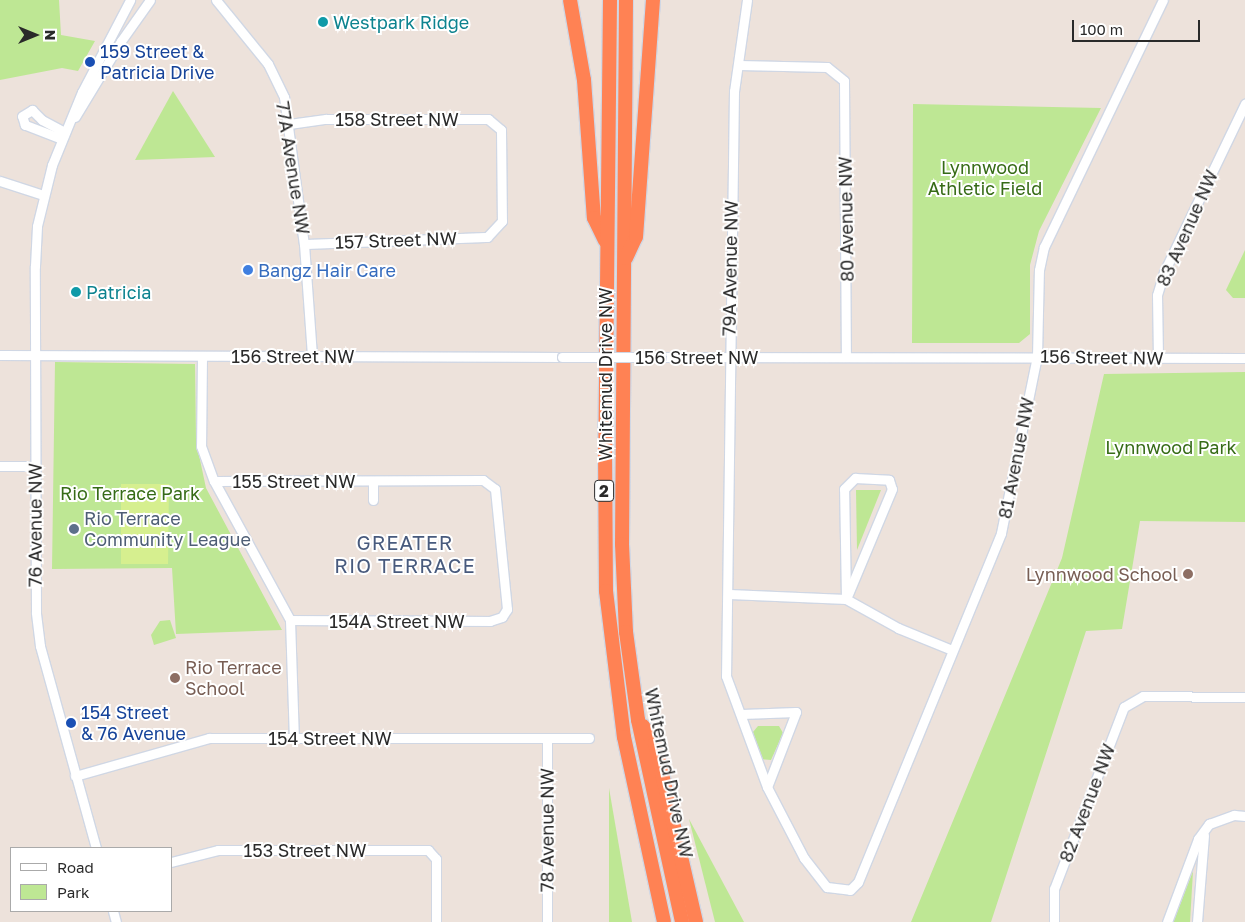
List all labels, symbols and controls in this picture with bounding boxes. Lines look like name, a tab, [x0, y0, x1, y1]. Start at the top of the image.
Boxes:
north arrow	[10, 10, 60, 60]
scale bar	[1075, 10, 1202, 42]
place label: Westpark Ridge	[333, 11, 469, 33]
marker: Westpark Ridge	[317, 16, 329, 28]
text: 100 m	[1080, 20, 1123, 38]
text: N	[42, 30, 59, 40]
place label: 159 Street & Patricia Drive	[100, 41, 215, 84]
marker: 159 Street & Patricia Drive	[84, 56, 96, 68]
street label: 77A Avenue NW	[272, 100, 314, 236]
street label: 158 Street NW	[335, 108, 459, 130]
street label: 80 Avenue NW	[834, 156, 858, 282]
park label: Lynnwood Athletic Field	[928, 157, 1042, 200]
street label: 83 Avenue NW	[1152, 167, 1222, 289]
street label: 79A Avenue NW	[718, 200, 742, 336]
street label: 157 Street NW	[335, 227, 457, 253]
place label: Bangz Hair Care	[258, 259, 396, 281]
marker: Bangz Hair Care	[242, 264, 254, 276]
place label: Patricia	[86, 281, 151, 303]
marker: Patricia	[70, 286, 82, 298]
street label: Whitemud Drive NW	[594, 287, 616, 461]
street label: 156 Street NW	[231, 345, 355, 367]
street label: 156 Street NW	[1040, 345, 1164, 369]
street label: 156 Street NW	[635, 346, 759, 368]
street label: 81 Avenue NW	[994, 395, 1038, 521]
park label: Lynnwood Park	[1105, 436, 1237, 458]
street label: 76 Avenue NW	[24, 463, 46, 587]
street label: 155 Street NW	[233, 470, 355, 492]
road number: 2	[594, 478, 614, 504]
park label: Rio Terrace Park	[60, 482, 200, 504]
place label: Rio Terrace Community League	[84, 508, 251, 550]
marker: Rio Terrace Community League	[68, 523, 80, 535]
district label: GREATER RIO TERRACE	[333, 531, 477, 578]
place label: Lynnwood School	[1026, 563, 1178, 585]
marker: Lynnwood School	[1182, 568, 1194, 580]
street label: 154A Street NW	[329, 610, 465, 632]
place label: Rio Terrace School	[185, 657, 282, 700]
marker: Rio Terrace School	[169, 672, 181, 684]
street label: Whitemud Drive NW	[640, 686, 698, 860]
place label: 154 Street & 76 Avenue	[81, 702, 186, 744]
marker: 154 Street & 76 Avenue	[65, 717, 77, 729]
street label: 154 Street NW	[268, 727, 392, 749]
street label: 82 Avenue NW	[1055, 741, 1119, 865]
street label: 78 Avenue NW	[536, 768, 558, 892]
street label: 153 Street NW	[244, 839, 366, 861]
legend	[10, 847, 172, 912]
text: Road	[57, 858, 94, 876]
text: Park	[57, 883, 89, 901]

